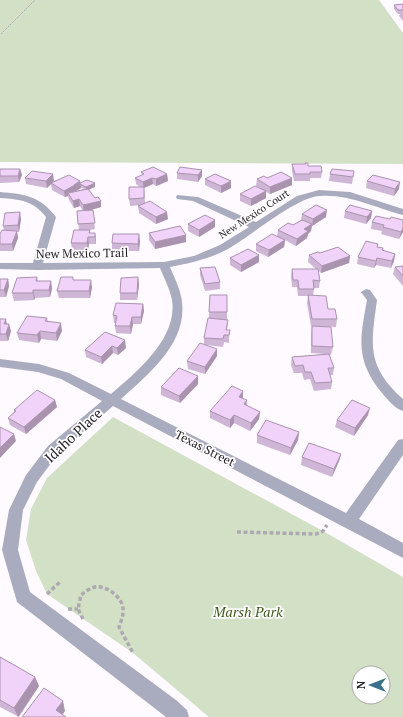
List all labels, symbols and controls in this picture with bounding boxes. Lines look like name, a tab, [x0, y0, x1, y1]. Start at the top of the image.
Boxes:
street label: New Mexico Court	[216, 186, 292, 242]
street label: New Mexico Trail	[36, 245, 129, 261]
street label: Idaho Place	[40, 403, 106, 467]
street label: Texas Street	[173, 427, 238, 470]
park label: Marsh Park	[212, 602, 283, 621]
north arrow	[351, 665, 391, 705]
text: N	[354, 680, 368, 689]

